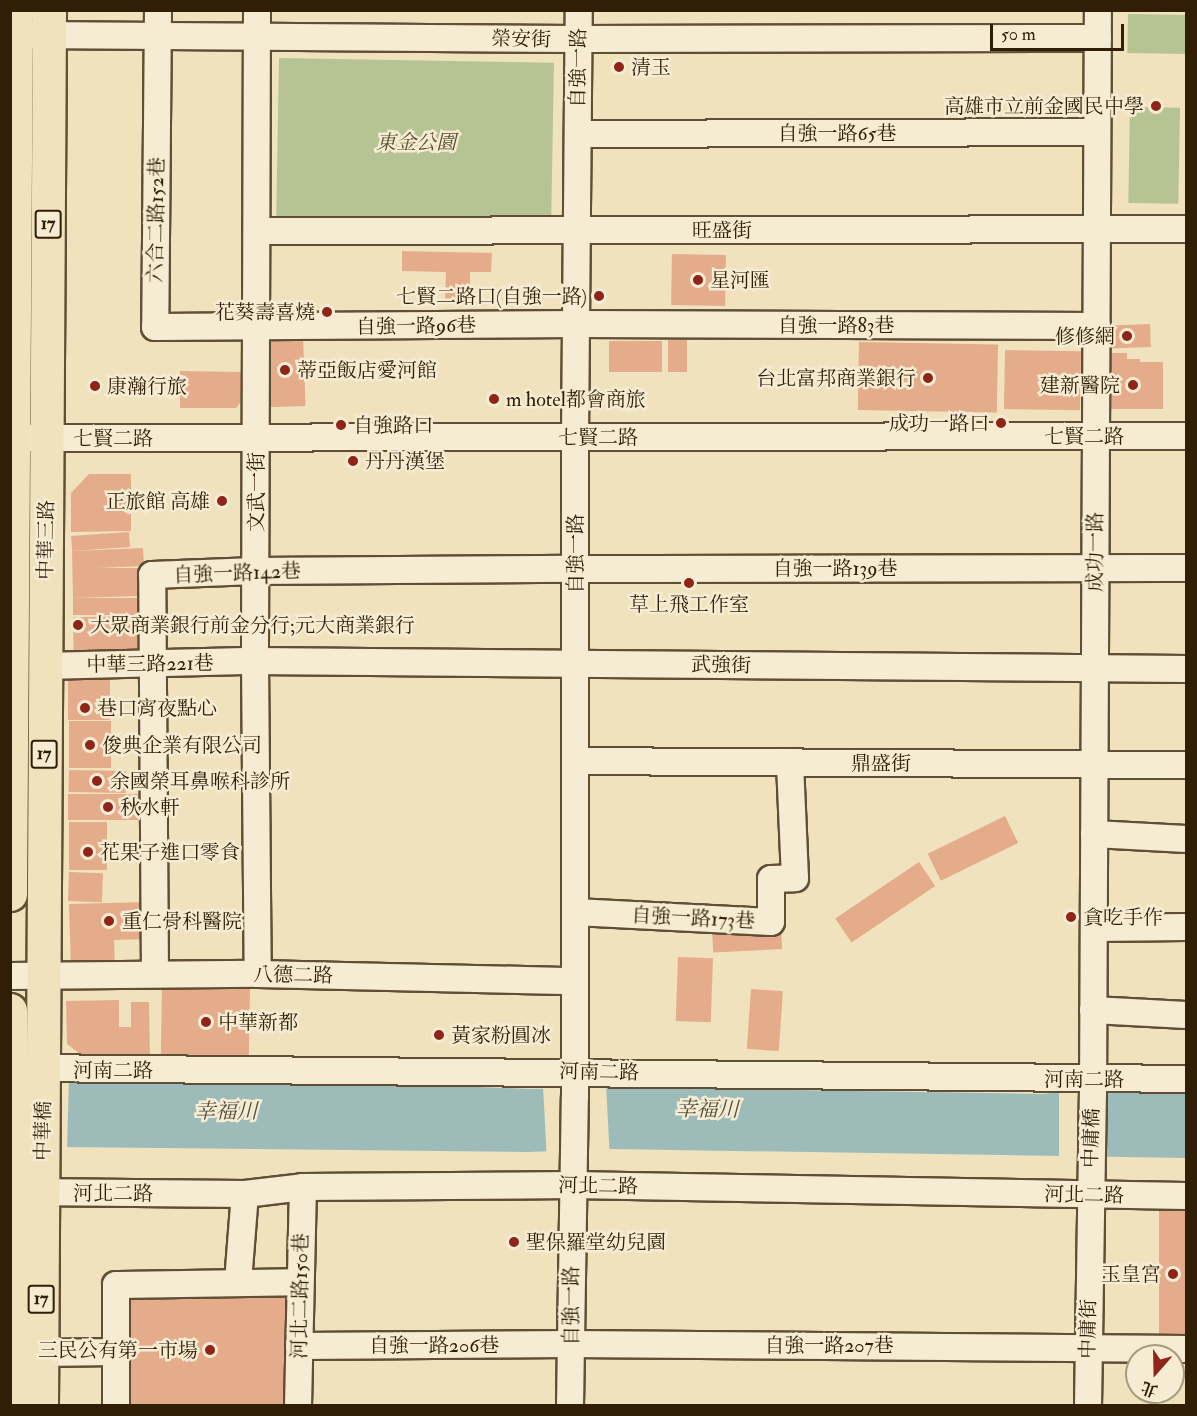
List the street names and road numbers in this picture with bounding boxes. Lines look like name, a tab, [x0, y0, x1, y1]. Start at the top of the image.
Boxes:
street label: 榮安街	[491, 26, 551, 52]
street label: 自強一路	[565, 28, 591, 108]
street label: 自強一路65巷	[778, 121, 896, 145]
street label: 六合二路152巷	[143, 157, 169, 283]
road number: 17	[34, 209, 62, 239]
street label: 旺盛街	[692, 218, 752, 242]
street label: 自強一路96巷	[356, 313, 476, 339]
street label: 自強一路83巷	[777, 313, 895, 337]
street label: 七賢二路	[1044, 424, 1124, 448]
street label: 七賢二路	[558, 425, 638, 449]
street label: 七賢二路	[73, 426, 153, 450]
street label: 文武一街	[244, 452, 268, 532]
street label: 中華三路	[33, 500, 59, 580]
street label: 成功一路	[1083, 512, 1107, 592]
street label: 自強一路	[563, 514, 587, 594]
street label: 自強一路139巷	[772, 556, 898, 580]
street label: 自強一路142巷	[173, 559, 301, 587]
street label: 中華三路221巷	[86, 651, 214, 677]
street label: 武強街	[691, 652, 751, 678]
road number: 17	[30, 739, 57, 769]
street label: 鼎盛街	[851, 751, 911, 775]
street label: 自強一路173巷	[630, 903, 756, 933]
street label: 八德二路	[253, 962, 333, 988]
street label: 河南二路	[73, 1058, 153, 1082]
street label: 河南二路	[559, 1059, 639, 1085]
street label: 河南二路	[1044, 1067, 1124, 1091]
street label: 中華橋	[30, 1101, 56, 1161]
street label: 中庸橋	[1078, 1108, 1104, 1168]
street label: 河北二路	[558, 1173, 638, 1199]
street label: 河北二路	[73, 1181, 153, 1205]
street label: 河北二路	[1044, 1182, 1124, 1208]
street label: 河北二路150巷	[287, 1233, 313, 1359]
street label: 自強一路	[559, 1266, 583, 1346]
road number: 17	[28, 1284, 54, 1314]
street label: 中庸街	[1075, 1299, 1101, 1359]
street label: 自強一路206巷	[369, 1333, 499, 1357]
street label: 自強一路207巷	[764, 1333, 894, 1357]

